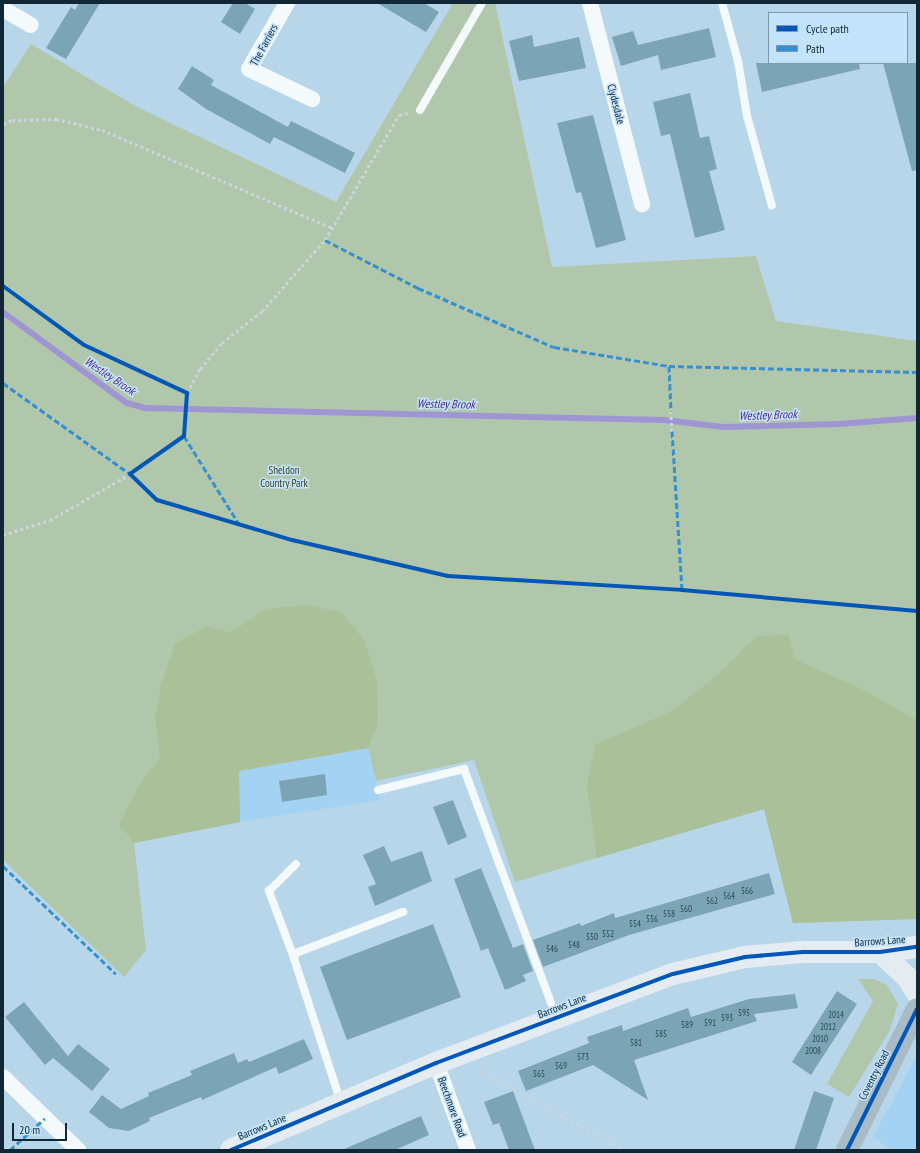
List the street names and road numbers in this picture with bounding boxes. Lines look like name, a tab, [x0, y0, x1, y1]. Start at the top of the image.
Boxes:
street label: The Farriers	[248, 22, 280, 68]
street label: Clydesdale	[604, 82, 628, 126]
street label: Barrows Lane	[854, 933, 906, 949]
street label: Barrows Lane	[536, 991, 588, 1021]
street label: Coventry Road	[856, 1048, 892, 1102]
street label: Beechmore Road	[435, 1075, 469, 1139]
street label: Barrows Lane	[236, 1111, 288, 1143]

